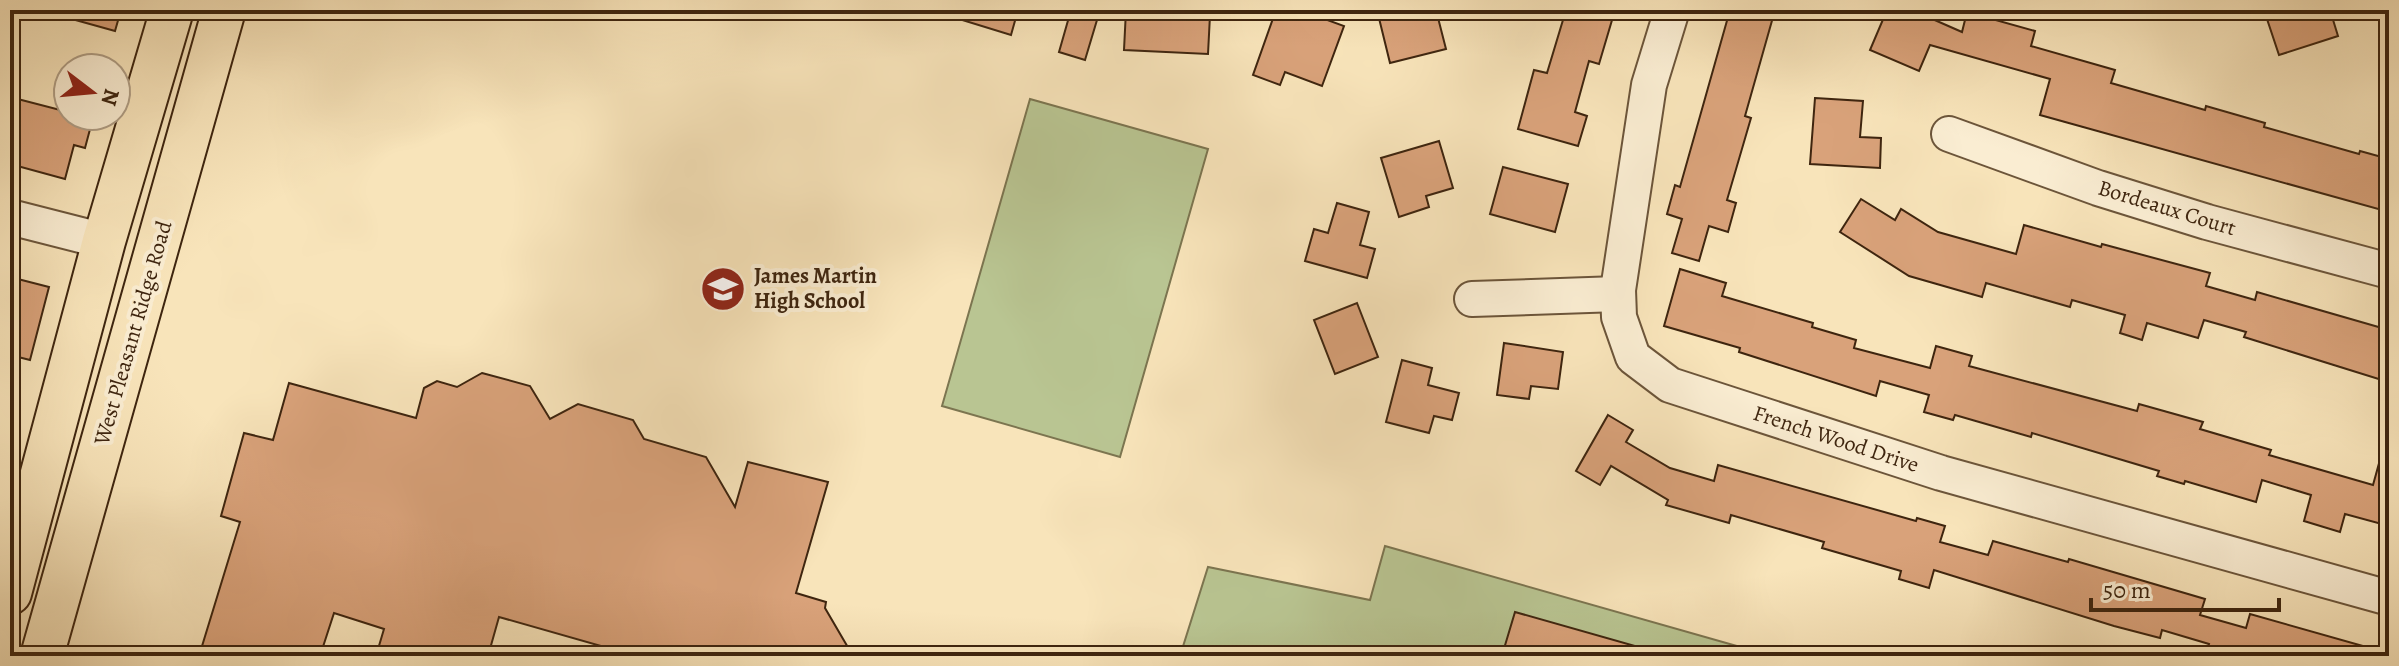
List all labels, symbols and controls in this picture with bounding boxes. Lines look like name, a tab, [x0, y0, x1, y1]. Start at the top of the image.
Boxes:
north arrow	[52, 52, 132, 132]
text: N	[94, 85, 127, 109]
street label: Bordeaux Court	[2094, 173, 2240, 243]
street label: West Pleasant Ridge Road	[86, 217, 179, 450]
place label: James Martin High School	[754, 261, 877, 316]
school or university icon: James Martin High School	[699, 265, 747, 313]
street label: French Wood Drive	[1749, 398, 1923, 480]
scale bar	[2091, 562, 2279, 612]
text: 50 m	[2103, 574, 2151, 606]

